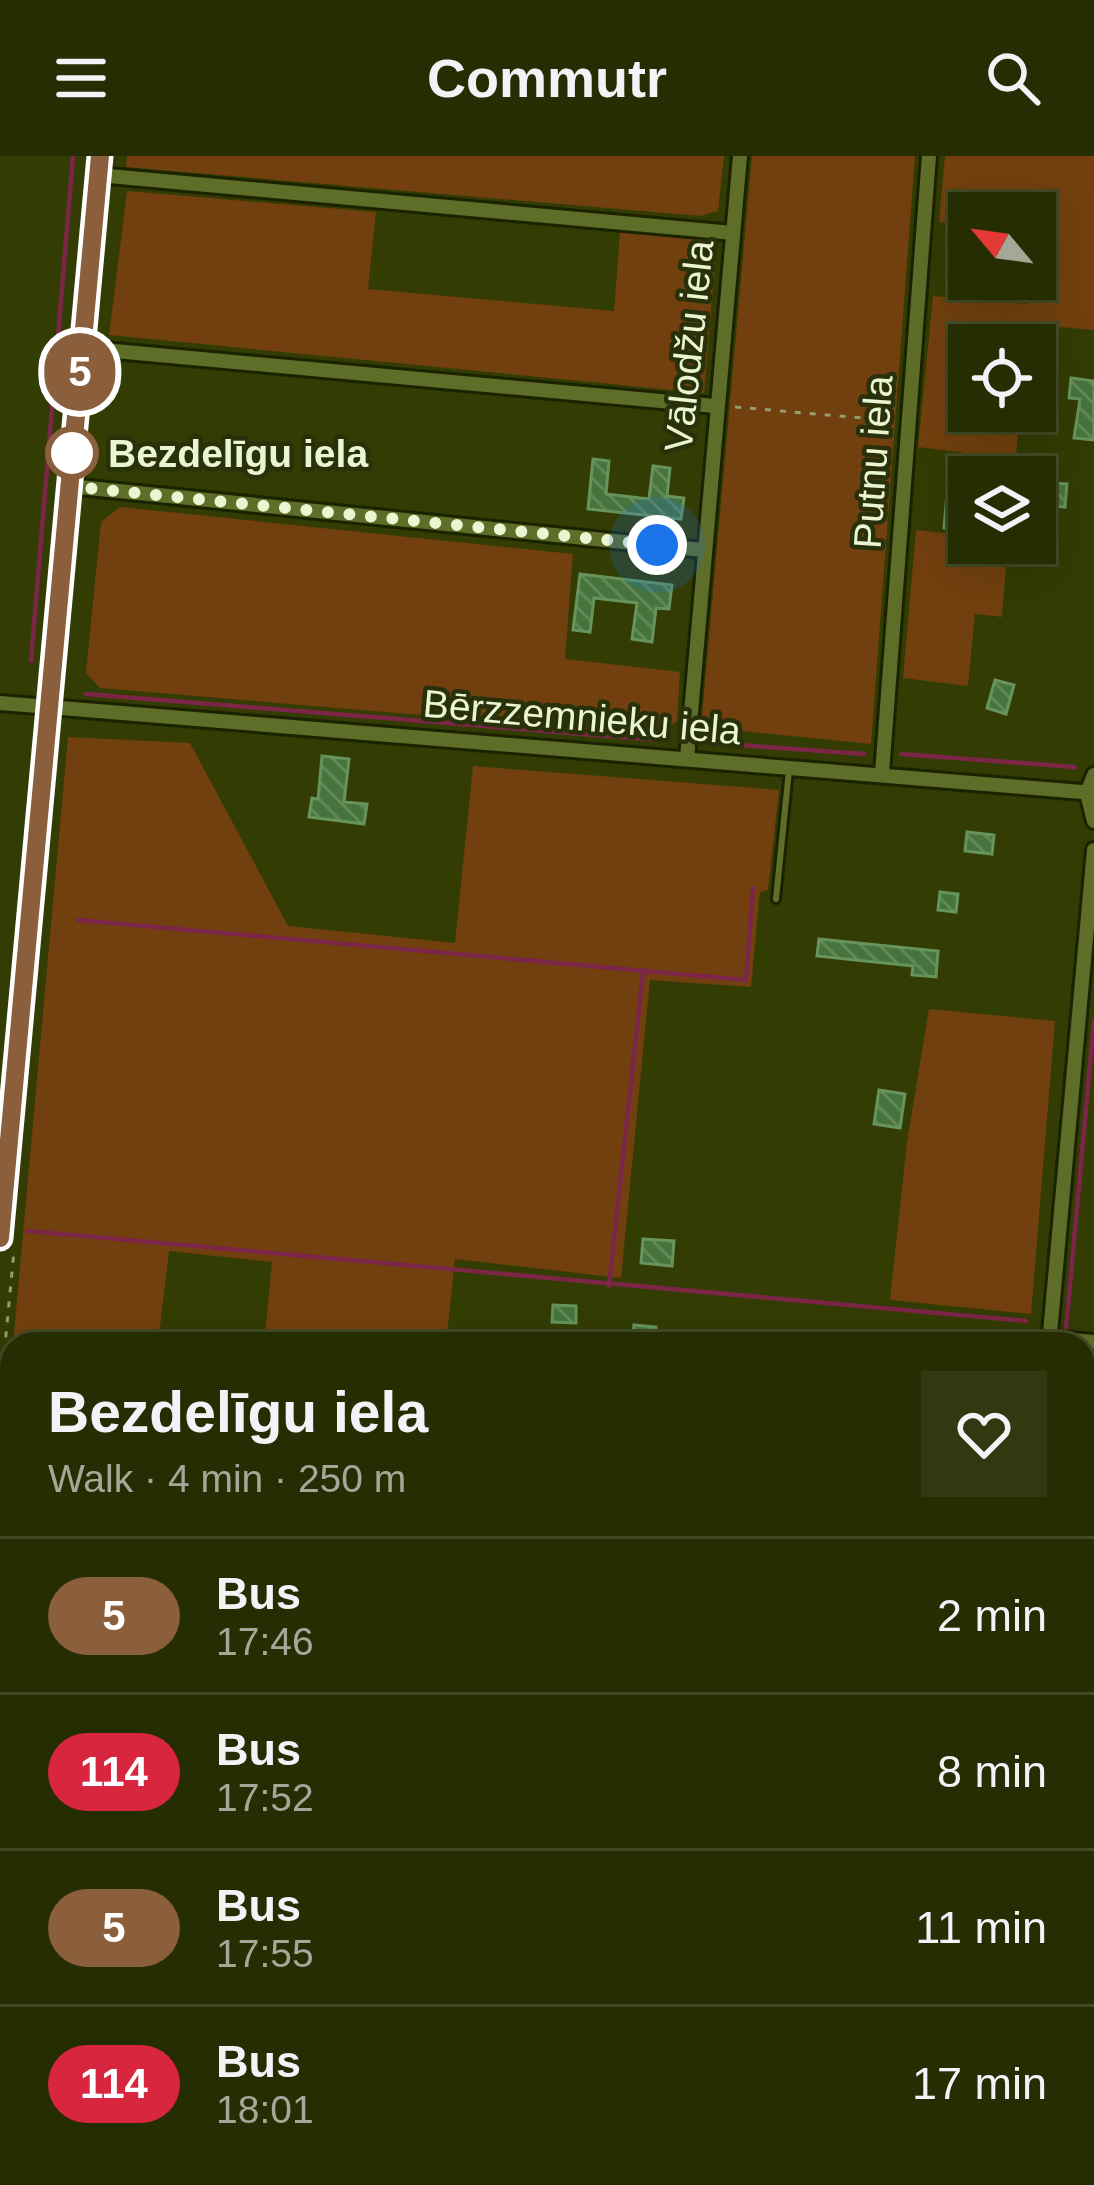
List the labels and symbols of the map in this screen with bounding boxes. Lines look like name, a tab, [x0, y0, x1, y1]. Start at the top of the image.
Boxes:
north arrow	[948, 192, 1056, 300]
street label: Vālodžu iela	[657, 238, 722, 454]
line badge: 5	[41, 333, 119, 411]
street label: Putnu iela	[846, 374, 901, 550]
marker: Bezdelīgu iela	[47, 428, 97, 478]
place label: Bezdelīgu iela	[108, 432, 368, 475]
your location	[627, 515, 687, 575]
street label: Bērzzemnieku iela	[421, 682, 743, 752]

